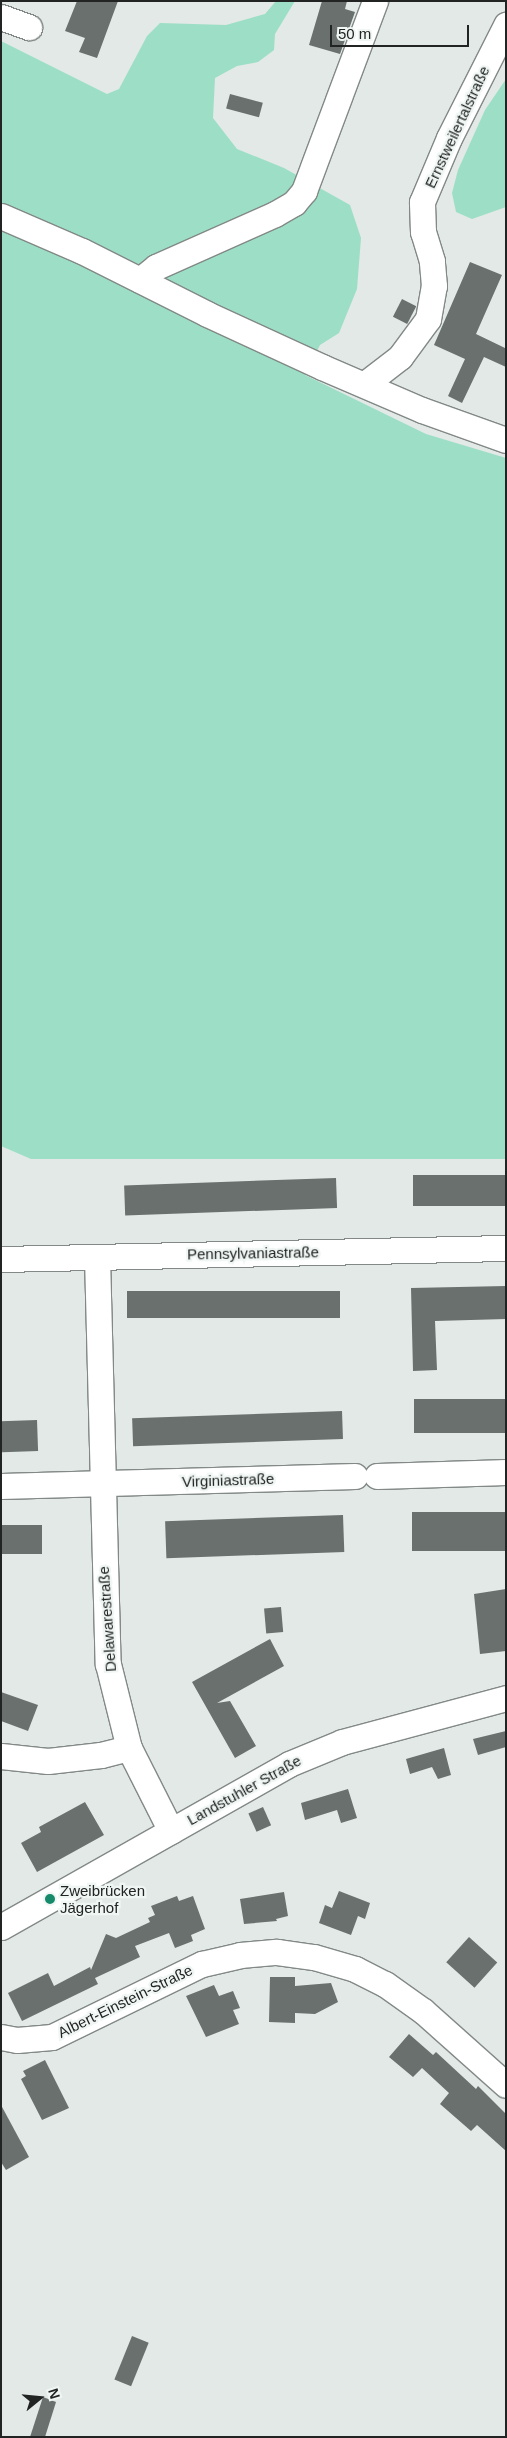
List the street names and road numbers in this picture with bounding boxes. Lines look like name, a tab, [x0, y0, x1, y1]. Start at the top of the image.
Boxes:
street label: Ernstweilertalstraße	[421, 63, 493, 191]
street label: Pennsylvaniastraße	[187, 1243, 319, 1263]
street label: Virginiastraße	[182, 1469, 274, 1491]
street label: Delawarestraße	[94, 1566, 120, 1672]
street label: Landstuhler Straße	[184, 1751, 304, 1829]
street label: Albert-Einstein-Straße	[55, 1961, 195, 2041]

